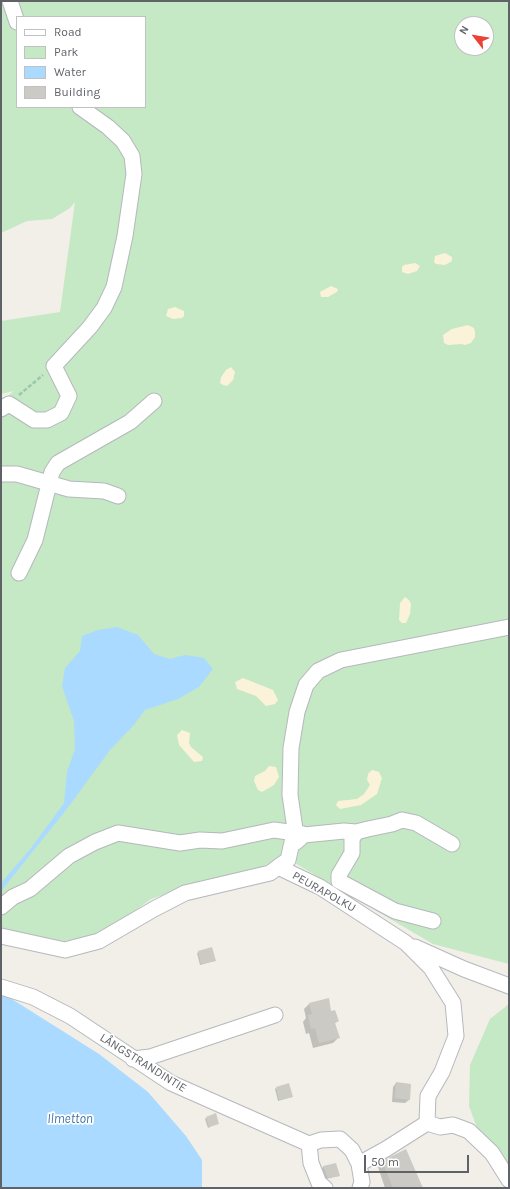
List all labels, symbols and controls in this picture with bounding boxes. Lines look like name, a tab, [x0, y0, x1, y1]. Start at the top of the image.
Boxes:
legend	[16, 16, 146, 108]
north arrow	[454, 16, 494, 56]
text: N	[457, 23, 472, 37]
text: Road	[54, 25, 82, 39]
text: Park	[54, 45, 78, 59]
text: Water	[54, 65, 86, 79]
text: Building	[54, 85, 100, 99]
street label: PEURAPOLKU	[290, 869, 358, 915]
street label: LÅNGSTRANDINTIE	[97, 1030, 189, 1096]
water label: Ilmetton	[47, 1111, 93, 1127]
scale bar	[366, 1147, 471, 1173]
text: 50 m	[371, 1155, 399, 1169]

